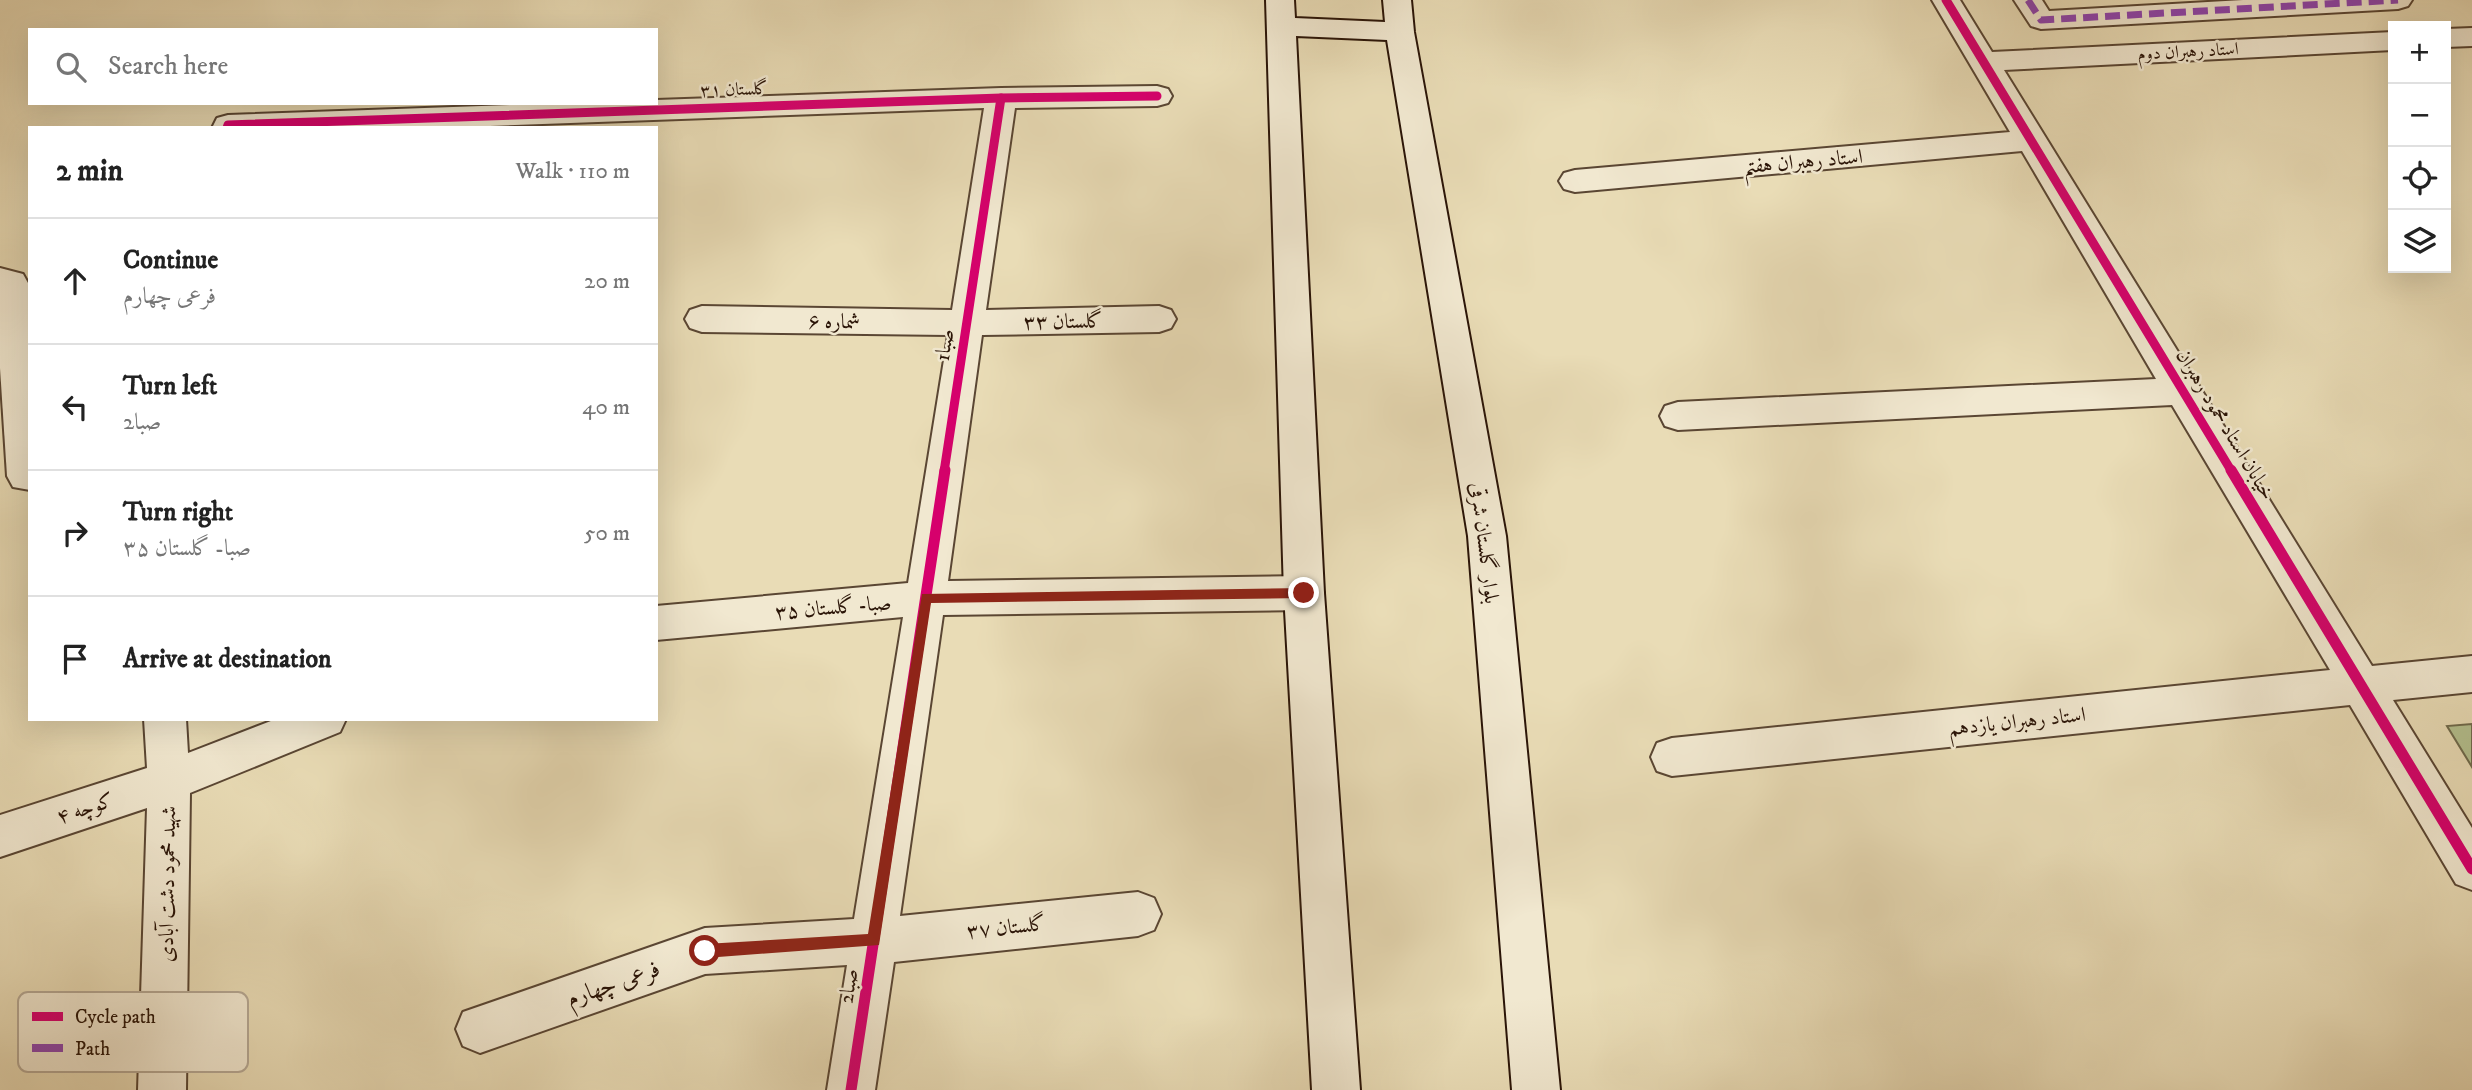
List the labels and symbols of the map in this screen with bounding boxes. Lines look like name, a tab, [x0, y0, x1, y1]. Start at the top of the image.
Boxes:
street label: استاد رهبران دوم	[2137, 38, 2240, 70]
street label: گلستان ۳۱	[700, 77, 768, 102]
street label: استاد رهبران هفتم	[1742, 144, 1865, 187]
street label: گلستان ۳۳	[1023, 307, 1103, 336]
street label: شماره ۶	[808, 309, 860, 335]
street label: صبا1	[930, 327, 960, 363]
street label: خیابان استاد محمود رهبران	[2170, 344, 2281, 505]
street label: بلوار گلستان شرقی	[1464, 481, 1505, 605]
route end	[1288, 577, 1319, 608]
street label: صبا- گلستان ۳۵	[774, 589, 892, 626]
street label: استاد رهبران یازدهم	[1947, 702, 2088, 748]
street label: کوچه ۴	[53, 788, 117, 830]
street label: شهید محمود دشت آبادی	[153, 806, 182, 962]
street label: گلستان ۳۷	[965, 910, 1047, 945]
route start	[689, 935, 720, 966]
street label: فرعی چهارم	[562, 954, 666, 1019]
street label: صبا2	[833, 967, 865, 1005]
legend	[18, 992, 248, 1072]
text: Cycle path	[75, 1006, 156, 1029]
text: Path	[75, 1038, 110, 1061]

